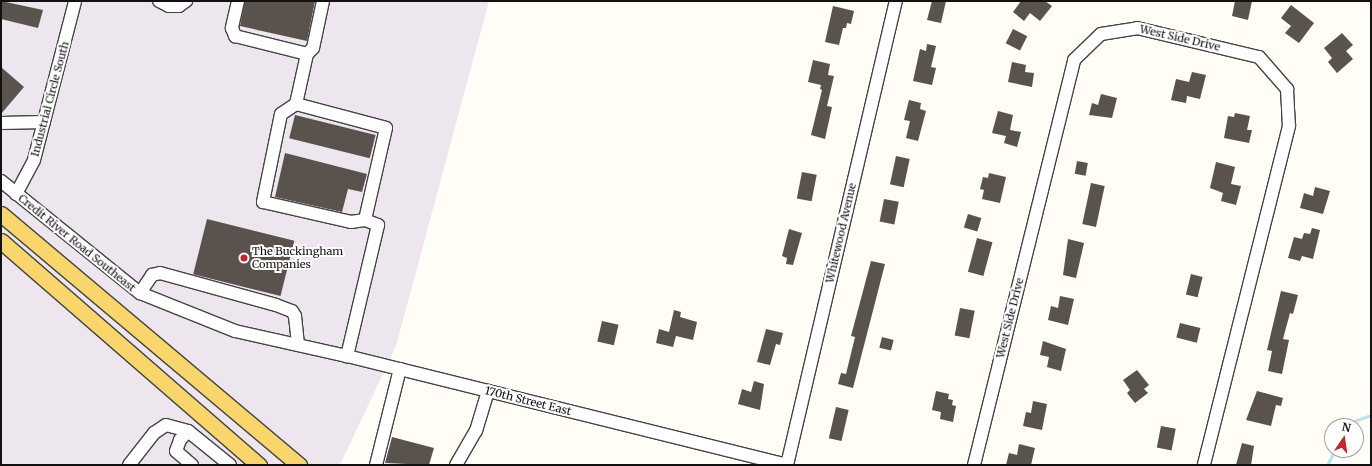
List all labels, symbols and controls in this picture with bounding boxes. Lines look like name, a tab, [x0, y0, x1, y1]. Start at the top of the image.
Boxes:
street label: West Side Drive	[1139, 22, 1221, 54]
street label: Industrial Circle South	[28, 40, 72, 158]
street label: Whitewood Avenue	[823, 182, 859, 284]
street label: Credit River Road Southeast	[16, 192, 138, 294]
place label: The Buckingham Companies	[252, 245, 343, 271]
marker: The Buckingham Companies	[239, 253, 249, 263]
street label: West Side Drive	[994, 277, 1026, 359]
street label: 170th Street East	[483, 384, 573, 418]
north arrow	[1324, 418, 1364, 458]
text: N	[1341, 419, 1352, 435]

